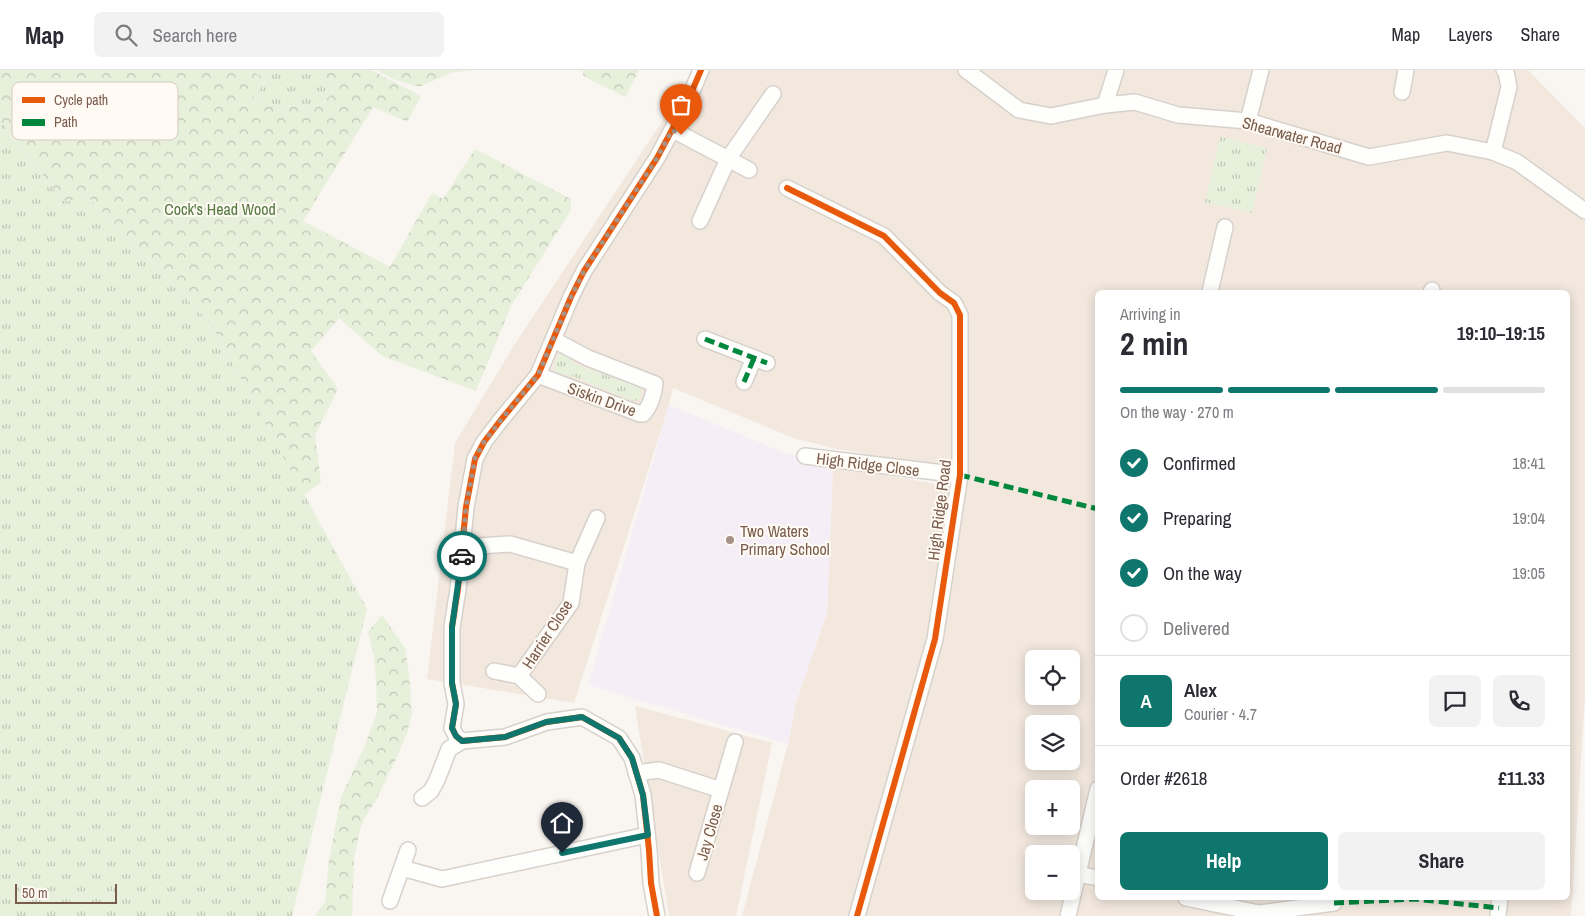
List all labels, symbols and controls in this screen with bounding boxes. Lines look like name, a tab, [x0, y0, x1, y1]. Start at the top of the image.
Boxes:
search box	[94, 12, 444, 57]
text: Map	[25, 19, 64, 51]
icon: search	[112, 21, 140, 49]
text: Search here	[152, 22, 237, 48]
text: Map	[1392, 22, 1420, 47]
text: Layers	[1448, 22, 1493, 47]
text: Share	[1521, 22, 1560, 47]
legend	[12, 82, 178, 140]
pin	[660, 84, 702, 135]
text: Cycle path	[54, 91, 108, 109]
icon: bag	[667, 91, 695, 119]
street label: Shearwater Road	[1240, 111, 1344, 159]
text: Path	[54, 113, 78, 131]
park label: Cock's Head Wood	[164, 198, 276, 220]
text: Arriving in	[1120, 303, 1181, 325]
text: 19:10–19:15	[1457, 320, 1545, 346]
text: 2 min	[1120, 322, 1189, 365]
street label: Siskin Drive	[565, 376, 639, 422]
text: On the way · 270 m	[1120, 401, 1234, 423]
street label: High Ridge Close	[815, 447, 921, 481]
icon: check	[1120, 449, 1148, 477]
text: Confirmed	[1163, 450, 1236, 476]
text: 18:41	[1512, 452, 1545, 474]
street label: High Ridge Road	[922, 458, 956, 562]
icon: check	[1120, 504, 1148, 532]
text: Preparing	[1163, 505, 1231, 531]
text: 19:04	[1512, 507, 1545, 529]
place label: Two Waters Primary School	[740, 520, 830, 560]
courier	[437, 531, 487, 581]
marker: Two Waters Primary School	[724, 534, 736, 546]
icon: car	[448, 542, 476, 570]
icon: check	[1120, 559, 1148, 587]
text: On the way	[1163, 560, 1242, 586]
text: 19:05	[1512, 562, 1545, 584]
street label: Harrier Close	[517, 595, 577, 673]
text: Delivered	[1163, 615, 1230, 641]
map controls	[1025, 650, 1080, 900]
button: locate	[1025, 650, 1080, 705]
button: chat	[1429, 675, 1481, 727]
button: phone	[1493, 675, 1545, 727]
text: Alex	[1184, 677, 1217, 703]
text: A	[1140, 688, 1152, 714]
text: Courier · 4.7	[1184, 703, 1257, 725]
button: layers	[1025, 715, 1080, 770]
text: Order #2618	[1120, 765, 1207, 791]
text: £11.33	[1498, 765, 1545, 791]
button: +	[1025, 780, 1080, 835]
street label: Jay Close	[690, 801, 728, 863]
pin	[541, 802, 583, 853]
icon: home	[548, 809, 576, 837]
button: Help	[1120, 832, 1328, 890]
button: Share	[1338, 832, 1545, 890]
button: −	[1025, 845, 1080, 900]
scale bar	[15, 881, 118, 904]
text: 50 m	[22, 884, 48, 902]

